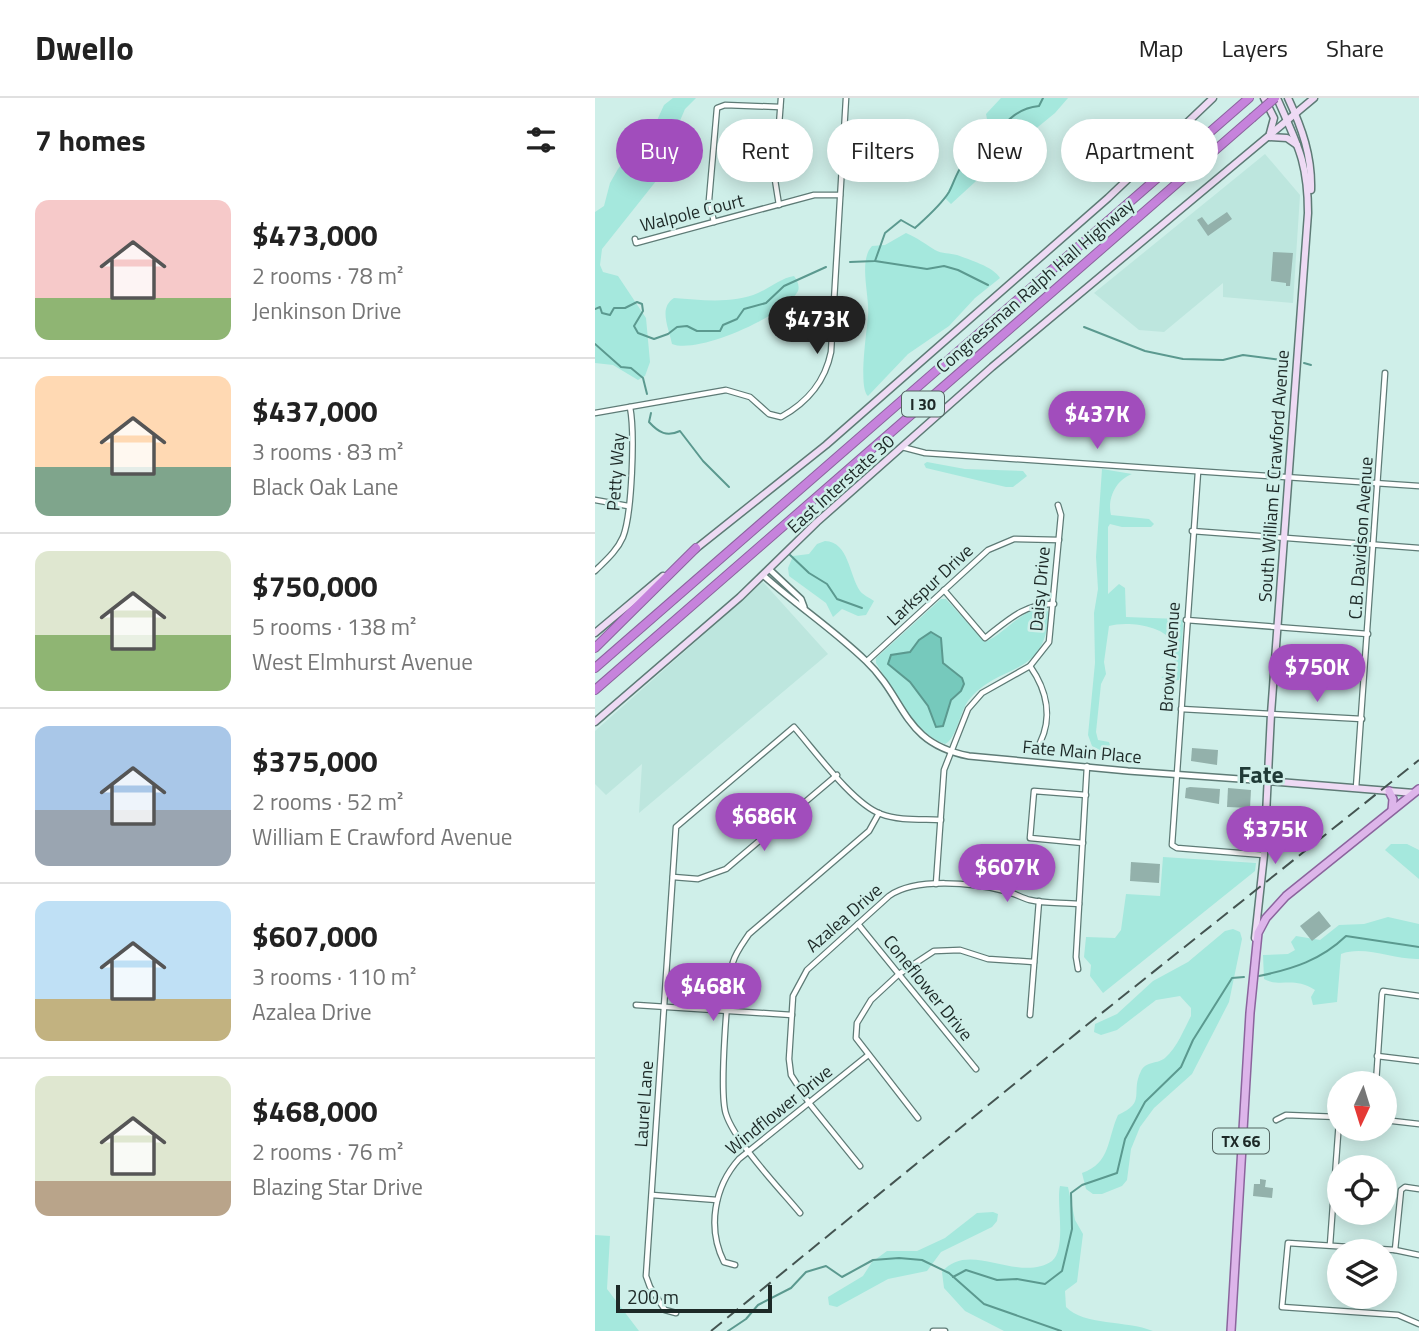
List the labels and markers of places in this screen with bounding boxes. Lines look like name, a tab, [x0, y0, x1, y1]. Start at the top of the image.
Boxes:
pin: $473K	[768, 296, 866, 356]
pin: $437K	[1048, 392, 1146, 451]
pin: $750K	[1268, 644, 1366, 704]
pin: $686K	[715, 794, 813, 853]
pin: $375K	[1226, 806, 1324, 866]
pin: $607K	[958, 844, 1056, 904]
pin: $468K	[664, 964, 762, 1023]

